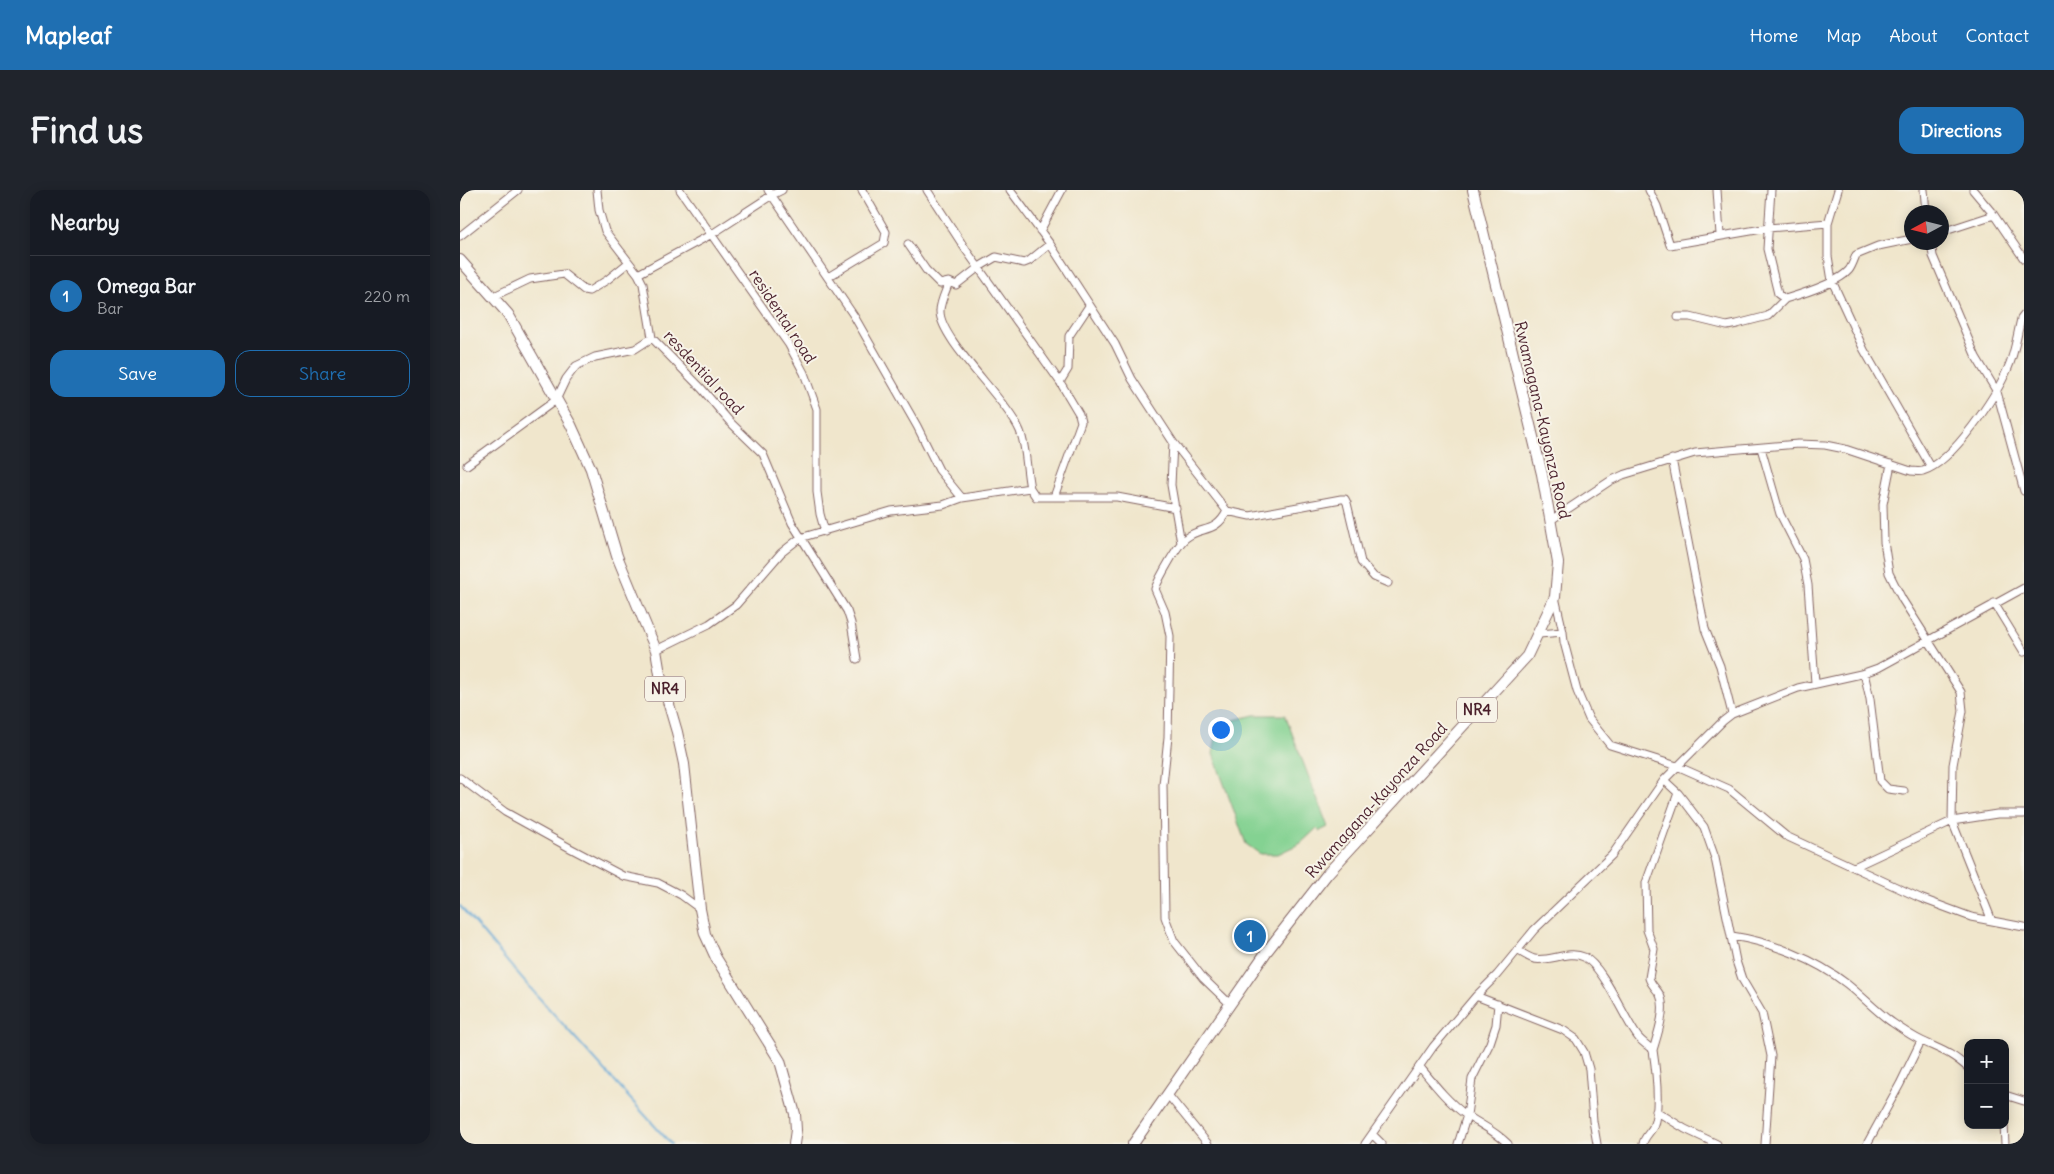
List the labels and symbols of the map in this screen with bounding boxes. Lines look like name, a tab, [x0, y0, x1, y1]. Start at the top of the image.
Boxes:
north arrow	[1904, 205, 1949, 250]
street label: residental road	[745, 265, 821, 367]
street label: Rwamagana-Kayonza Road	[1511, 319, 1575, 521]
street label: resdential road	[660, 326, 748, 418]
road number: NR4	[645, 676, 685, 702]
road number: NR4	[1457, 698, 1497, 722]
your location	[1208, 717, 1234, 743]
street label: Rwamagana-Kayonza Road	[1301, 718, 1451, 882]
pin: 1	[1234, 917, 1266, 955]

